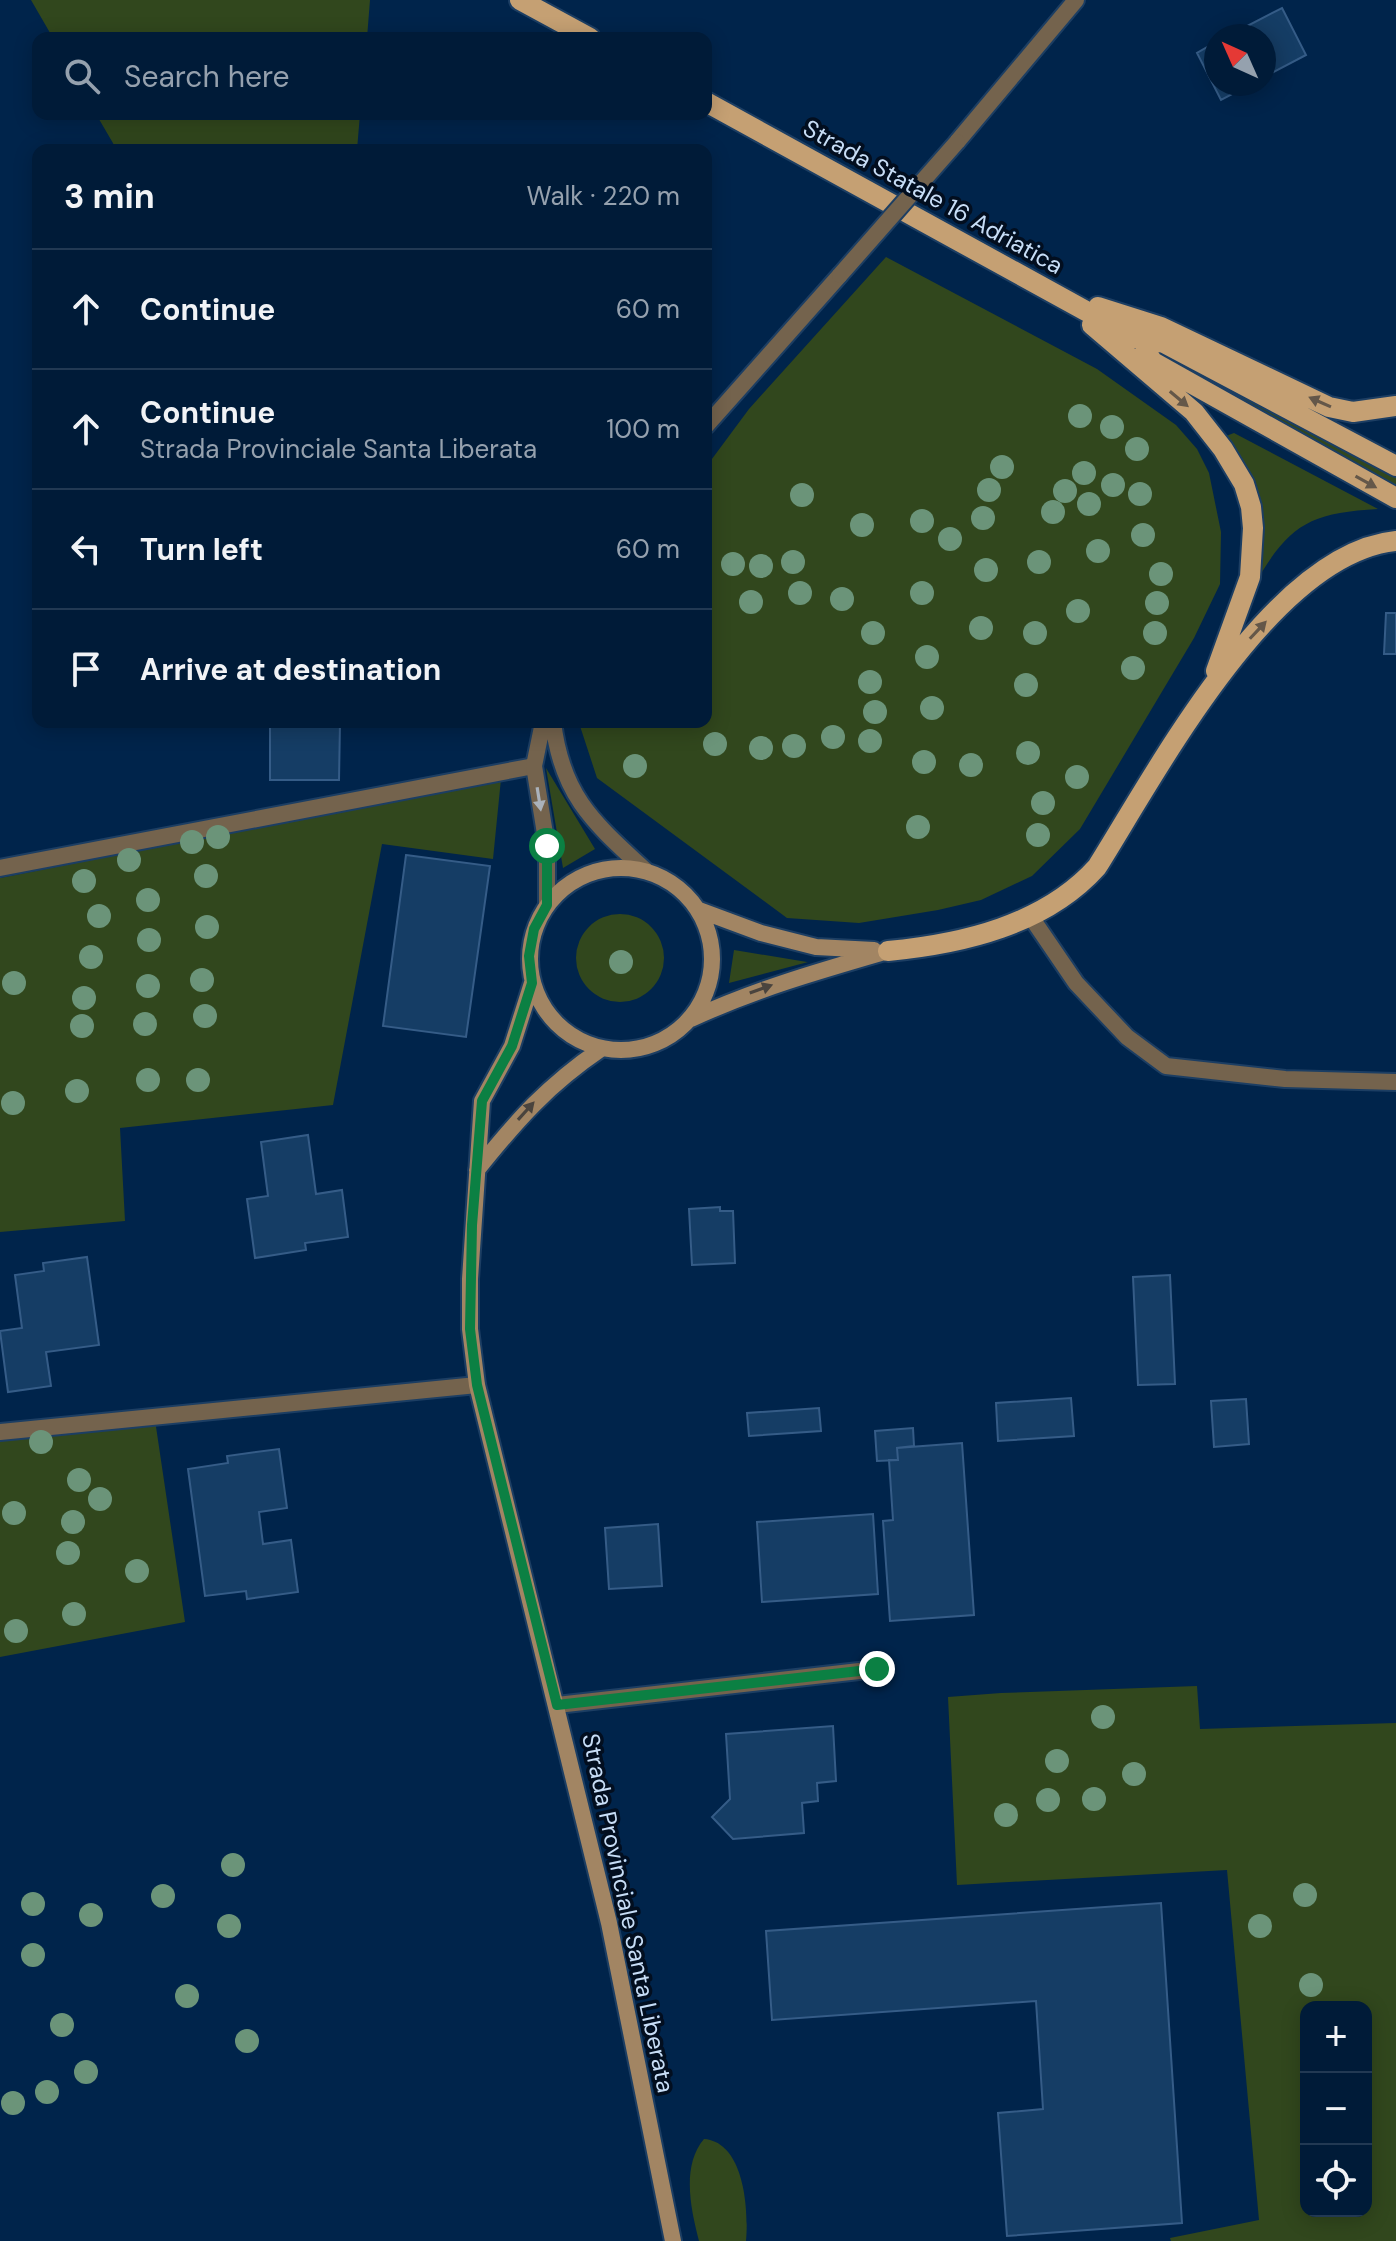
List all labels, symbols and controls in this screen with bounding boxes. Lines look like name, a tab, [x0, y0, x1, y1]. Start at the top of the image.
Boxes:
north arrow	[1204, 24, 1276, 96]
search box	[32, 32, 712, 120]
icon: search	[60, 54, 104, 98]
text: Search here	[124, 57, 290, 96]
street label: Strada Statale 16 Adriatica	[798, 112, 1069, 281]
text: 3 min	[64, 174, 155, 219]
text: Walk · 220 m	[527, 179, 680, 213]
icon: ahead	[64, 287, 108, 331]
text: Continue	[140, 290, 275, 329]
text: 60 m	[616, 292, 680, 326]
one-way arrow	[1169, 390, 1189, 407]
text: Continue	[140, 393, 275, 432]
one-way arrow	[1308, 396, 1332, 409]
icon: ahead	[64, 407, 108, 451]
text: 100 m	[606, 412, 680, 446]
text: Strada Provinciale Santa Liberata	[140, 432, 537, 466]
one-way arrow	[1355, 475, 1377, 489]
icon: left	[64, 527, 108, 571]
text: Turn left	[140, 530, 263, 569]
text: 60 m	[616, 532, 680, 566]
one-way arrow	[1249, 620, 1267, 639]
icon: arrive	[64, 647, 108, 691]
text: Arrive at destination	[140, 650, 441, 689]
one-way arrow	[534, 786, 546, 811]
route start	[529, 828, 565, 864]
one-way arrow	[749, 982, 773, 995]
one-way arrow	[517, 1102, 534, 1122]
route end	[859, 1651, 895, 1687]
street label: Strada Provinciale Santa Liberata	[575, 1730, 682, 2095]
map controls	[1300, 2001, 1372, 2217]
button: +	[1300, 2001, 1372, 2073]
button: −	[1300, 2073, 1372, 2145]
button: locate	[1300, 2145, 1372, 2217]

